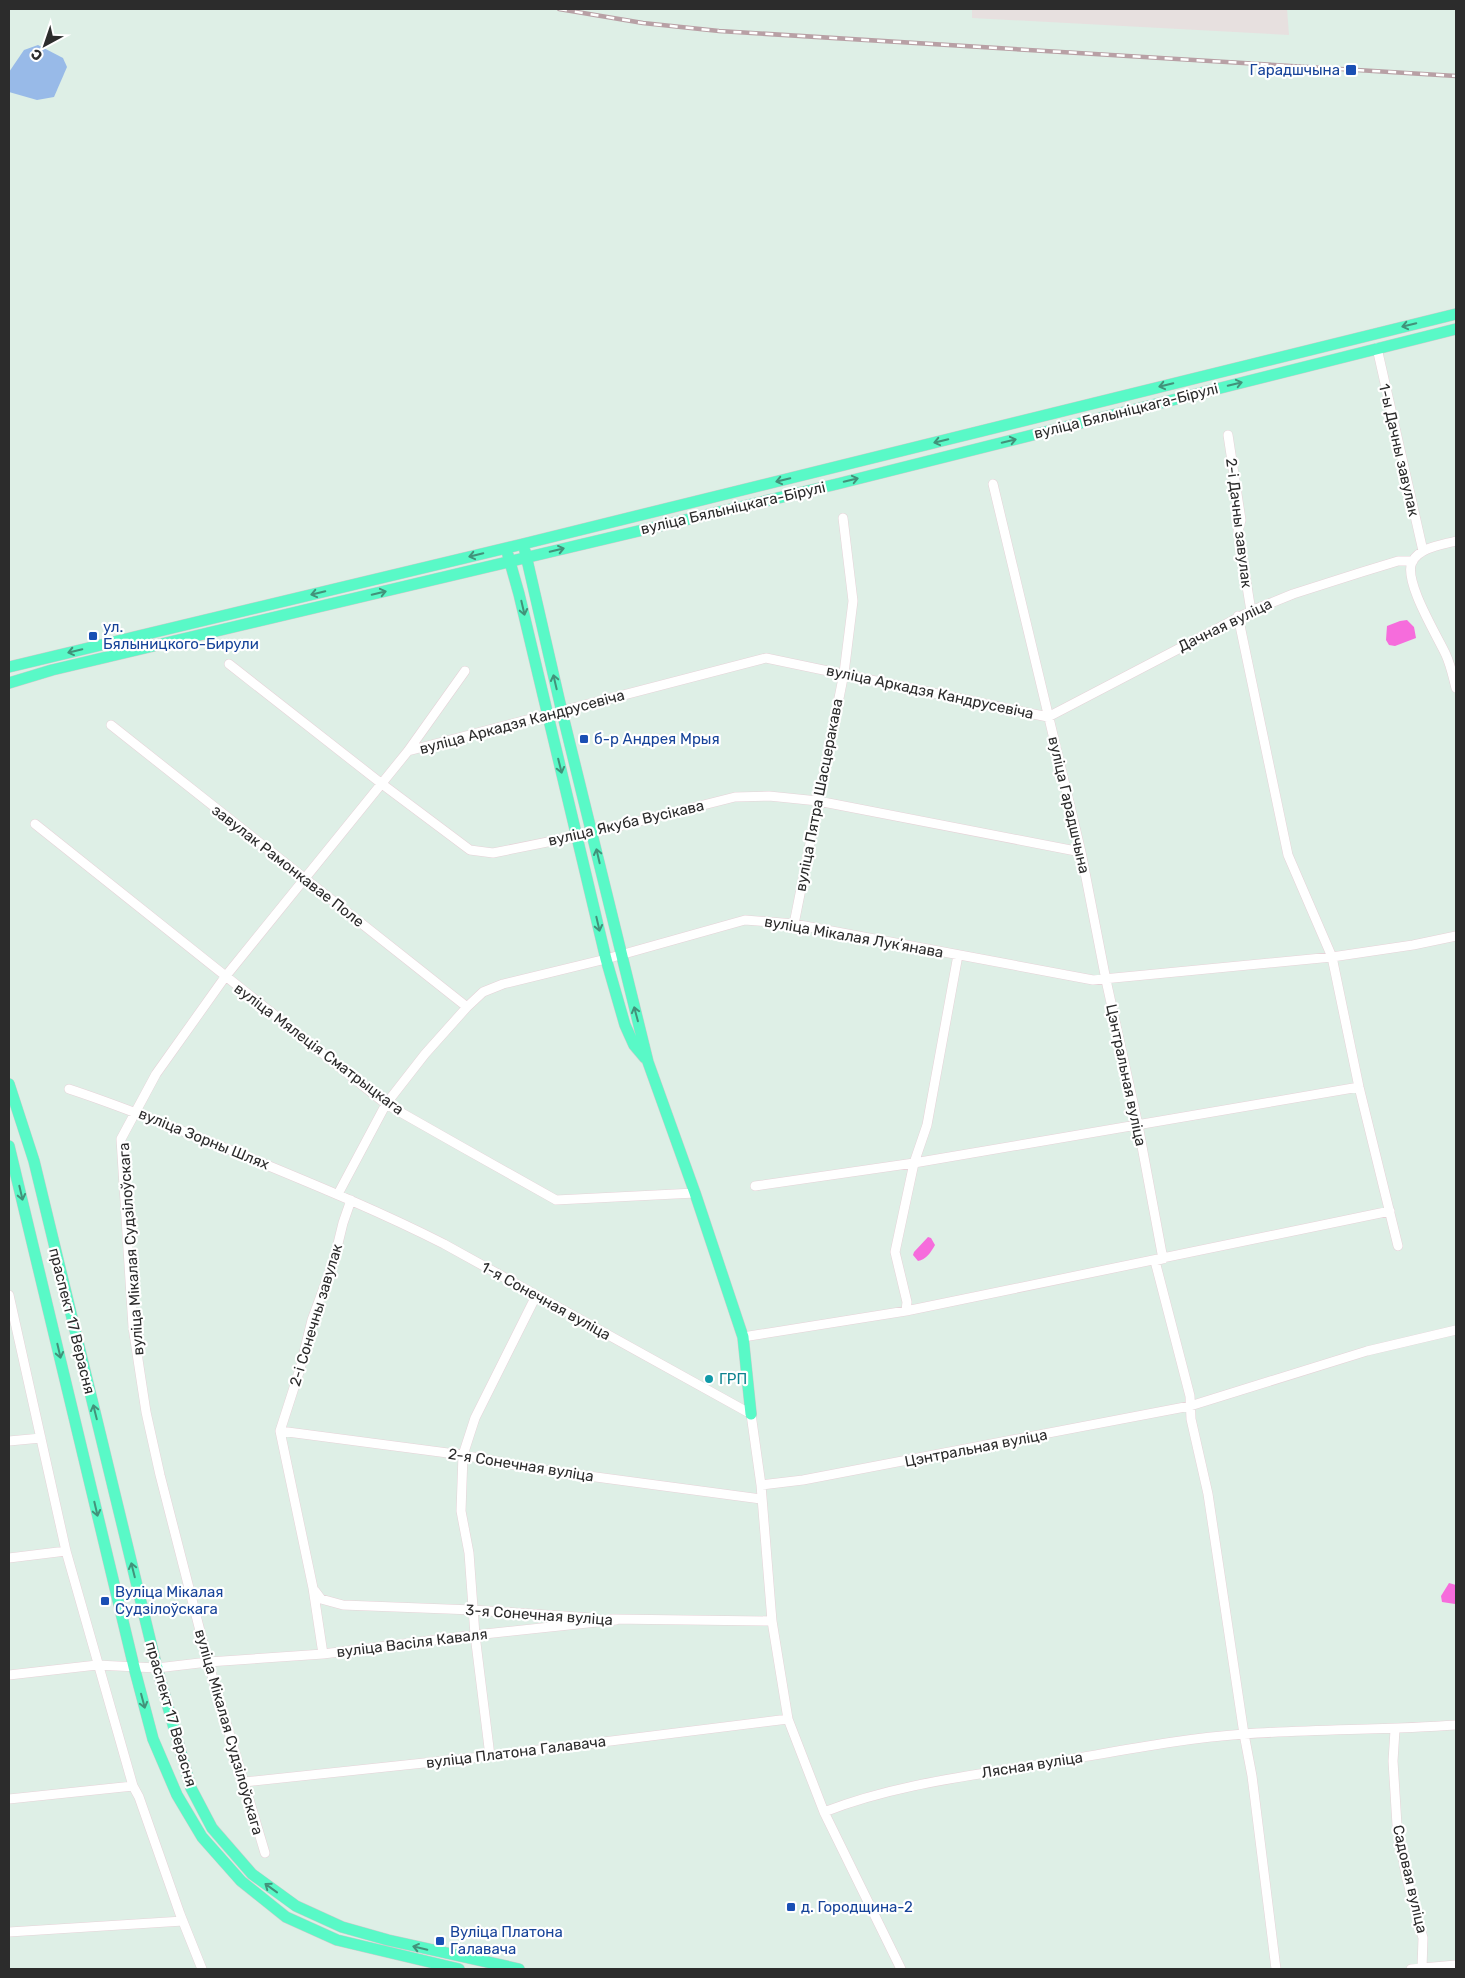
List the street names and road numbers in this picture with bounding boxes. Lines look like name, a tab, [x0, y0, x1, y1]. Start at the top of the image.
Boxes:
street label: вуліца Бялыніцкага-Бірулі	[1032, 379, 1220, 443]
street label: 1-ы Дачны завулак	[1375, 382, 1423, 518]
street label: 2-і Дачны завулак	[1222, 457, 1256, 589]
street label: вуліца Бялыніцкага-Бірулі	[639, 478, 827, 538]
street label: Дачная вуліца	[1175, 594, 1275, 656]
street label: вуліца Аркадзя Кандрусевіча	[825, 661, 1035, 723]
street label: вуліца Аркадзя Кандрусевіча	[418, 686, 626, 758]
street label: вуліца Пятра Шасцеракава	[791, 697, 847, 893]
street label: вуліца Гарадшчына	[1044, 735, 1094, 875]
street label: вуліца Якуба Вусікава	[546, 796, 706, 850]
street label: завулак Рамонкавае Поле	[208, 801, 368, 931]
street label: вуліца Мікалая Лукʼянава	[763, 912, 945, 962]
street label: вуліца Мялеція Сматрыцкага	[231, 979, 407, 1119]
street label: Цэнтральная вуліца	[1102, 1002, 1150, 1148]
street label: вуліца Зорны Шлях	[136, 1105, 272, 1173]
street label: вуліца Мікалая Судзілоўскага	[115, 1142, 147, 1356]
street label: 2-і Сонечны завулак	[286, 1242, 346, 1388]
street label: праспект 17 Верасня	[45, 1246, 99, 1396]
street label: 1-я Сонечная вуліца	[478, 1258, 614, 1344]
street label: Цэнтральная вуліца	[903, 1425, 1049, 1471]
street label: 2-я Сонечная вуліца	[447, 1445, 595, 1485]
street label: 3-я Сонечная вуліца	[465, 1601, 613, 1629]
street label: вуліца Васіля Каваля	[335, 1625, 489, 1661]
street label: вуліца Мікалая Судзілоўскага	[191, 1627, 267, 1837]
street label: праспект 17 Верасня	[142, 1639, 200, 1789]
street label: вуліца Платона Галавача	[425, 1732, 607, 1772]
street label: Лясная вуліца	[980, 1748, 1084, 1782]
street label: Садовая вуліца	[1389, 1823, 1431, 1935]

